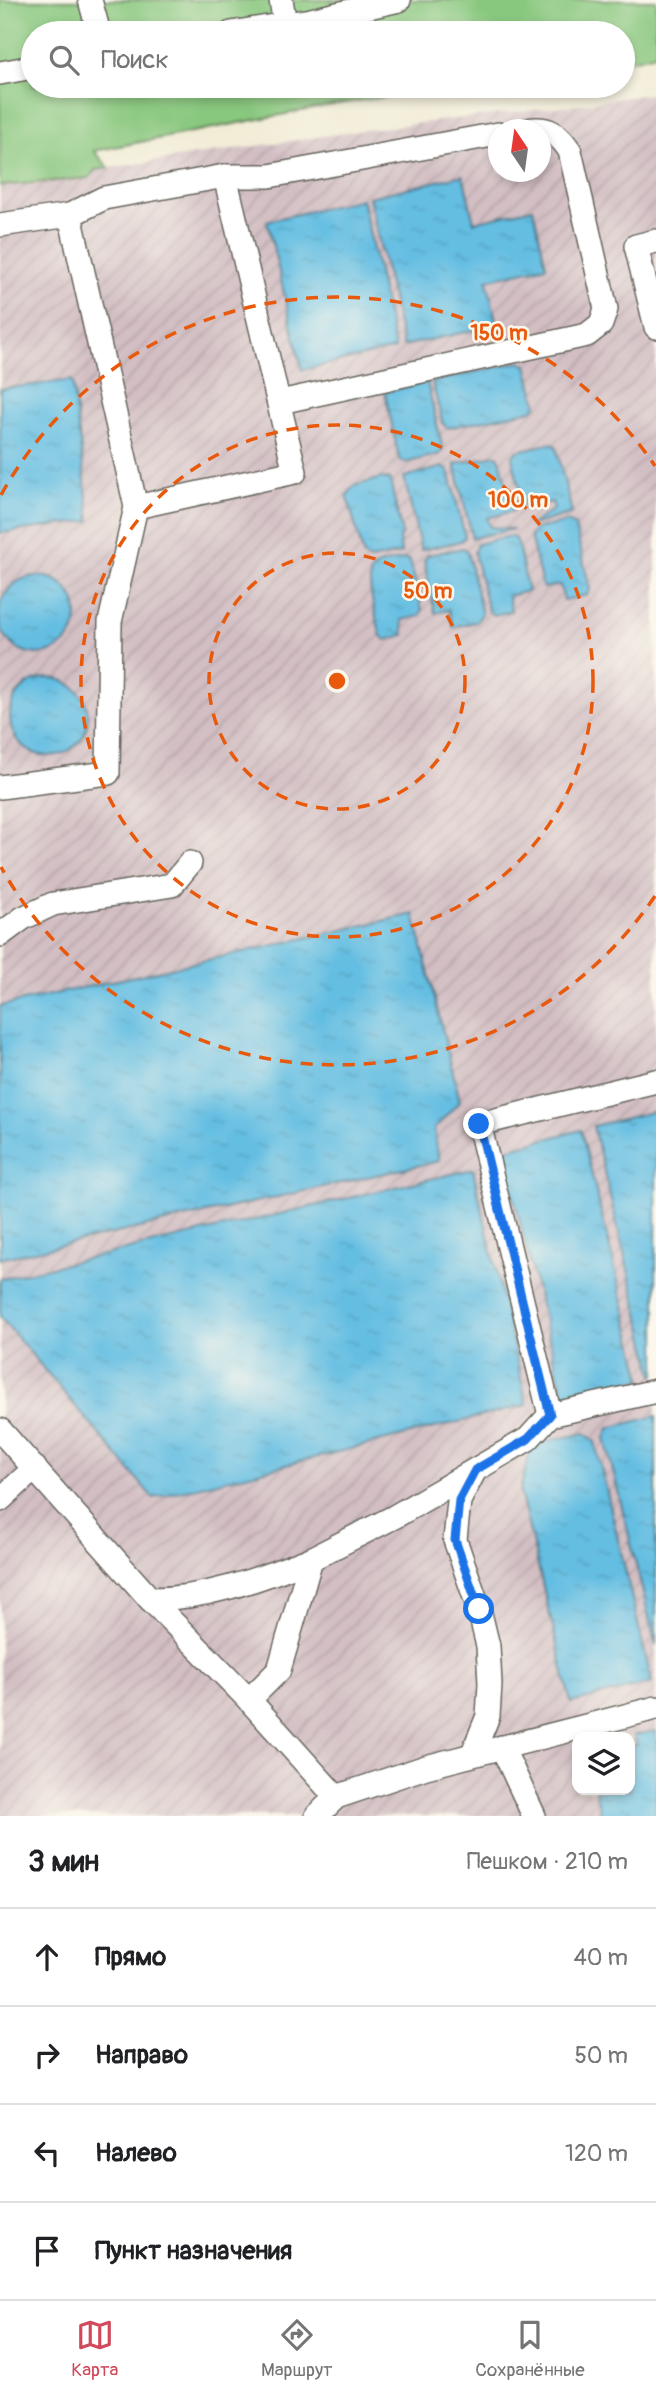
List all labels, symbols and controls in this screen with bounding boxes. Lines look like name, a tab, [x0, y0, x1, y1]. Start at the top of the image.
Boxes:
search box	[21, 21, 635, 98]
icon: search	[45, 41, 83, 79]
text: Поиск	[101, 44, 169, 76]
north arrow	[488, 119, 551, 182]
text: 150 m	[470, 320, 528, 347]
text: 100 m	[488, 487, 548, 514]
text: 50 m	[404, 578, 453, 605]
centre of rings	[325, 669, 349, 693]
route end	[463, 1108, 494, 1139]
route start	[463, 1593, 494, 1624]
map controls	[572, 1732, 635, 1795]
button: layers	[572, 1732, 635, 1795]
text: 3 мин	[28, 1843, 99, 1880]
text: Пешком · 210 m	[467, 1847, 628, 1876]
icon: ahead	[28, 1938, 66, 1976]
text: Прямо	[95, 1941, 166, 1973]
text: 40 m	[574, 1943, 628, 1972]
icon: right	[28, 2036, 66, 2074]
text: Направо	[95, 2039, 188, 2071]
text: 50 m	[574, 2041, 628, 2070]
icon: left	[28, 2134, 66, 2172]
text: Налево	[95, 2137, 177, 2169]
text: 120 m	[565, 2139, 628, 2168]
icon: arrive	[28, 2232, 66, 2270]
text: Пункт назначения	[95, 2235, 292, 2267]
tab: Карта	[71, 2316, 118, 2382]
tab: Маршрут	[261, 2316, 333, 2382]
tab: Сохранённые	[475, 2316, 585, 2382]

